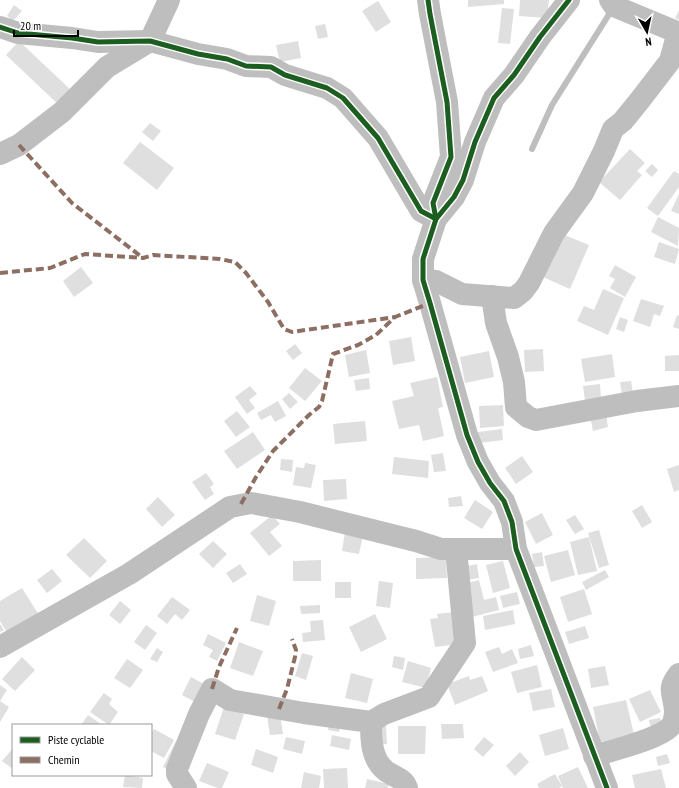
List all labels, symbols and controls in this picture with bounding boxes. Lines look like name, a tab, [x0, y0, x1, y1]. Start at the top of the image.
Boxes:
scale bar	[14, 12, 78, 38]
north arrow	[627, 12, 667, 52]
text: 20 m	[20, 18, 41, 33]
text: N	[644, 34, 653, 49]
legend	[12, 724, 152, 776]
text: Piste cyclable	[48, 732, 104, 747]
text: Chemin	[48, 752, 79, 767]

